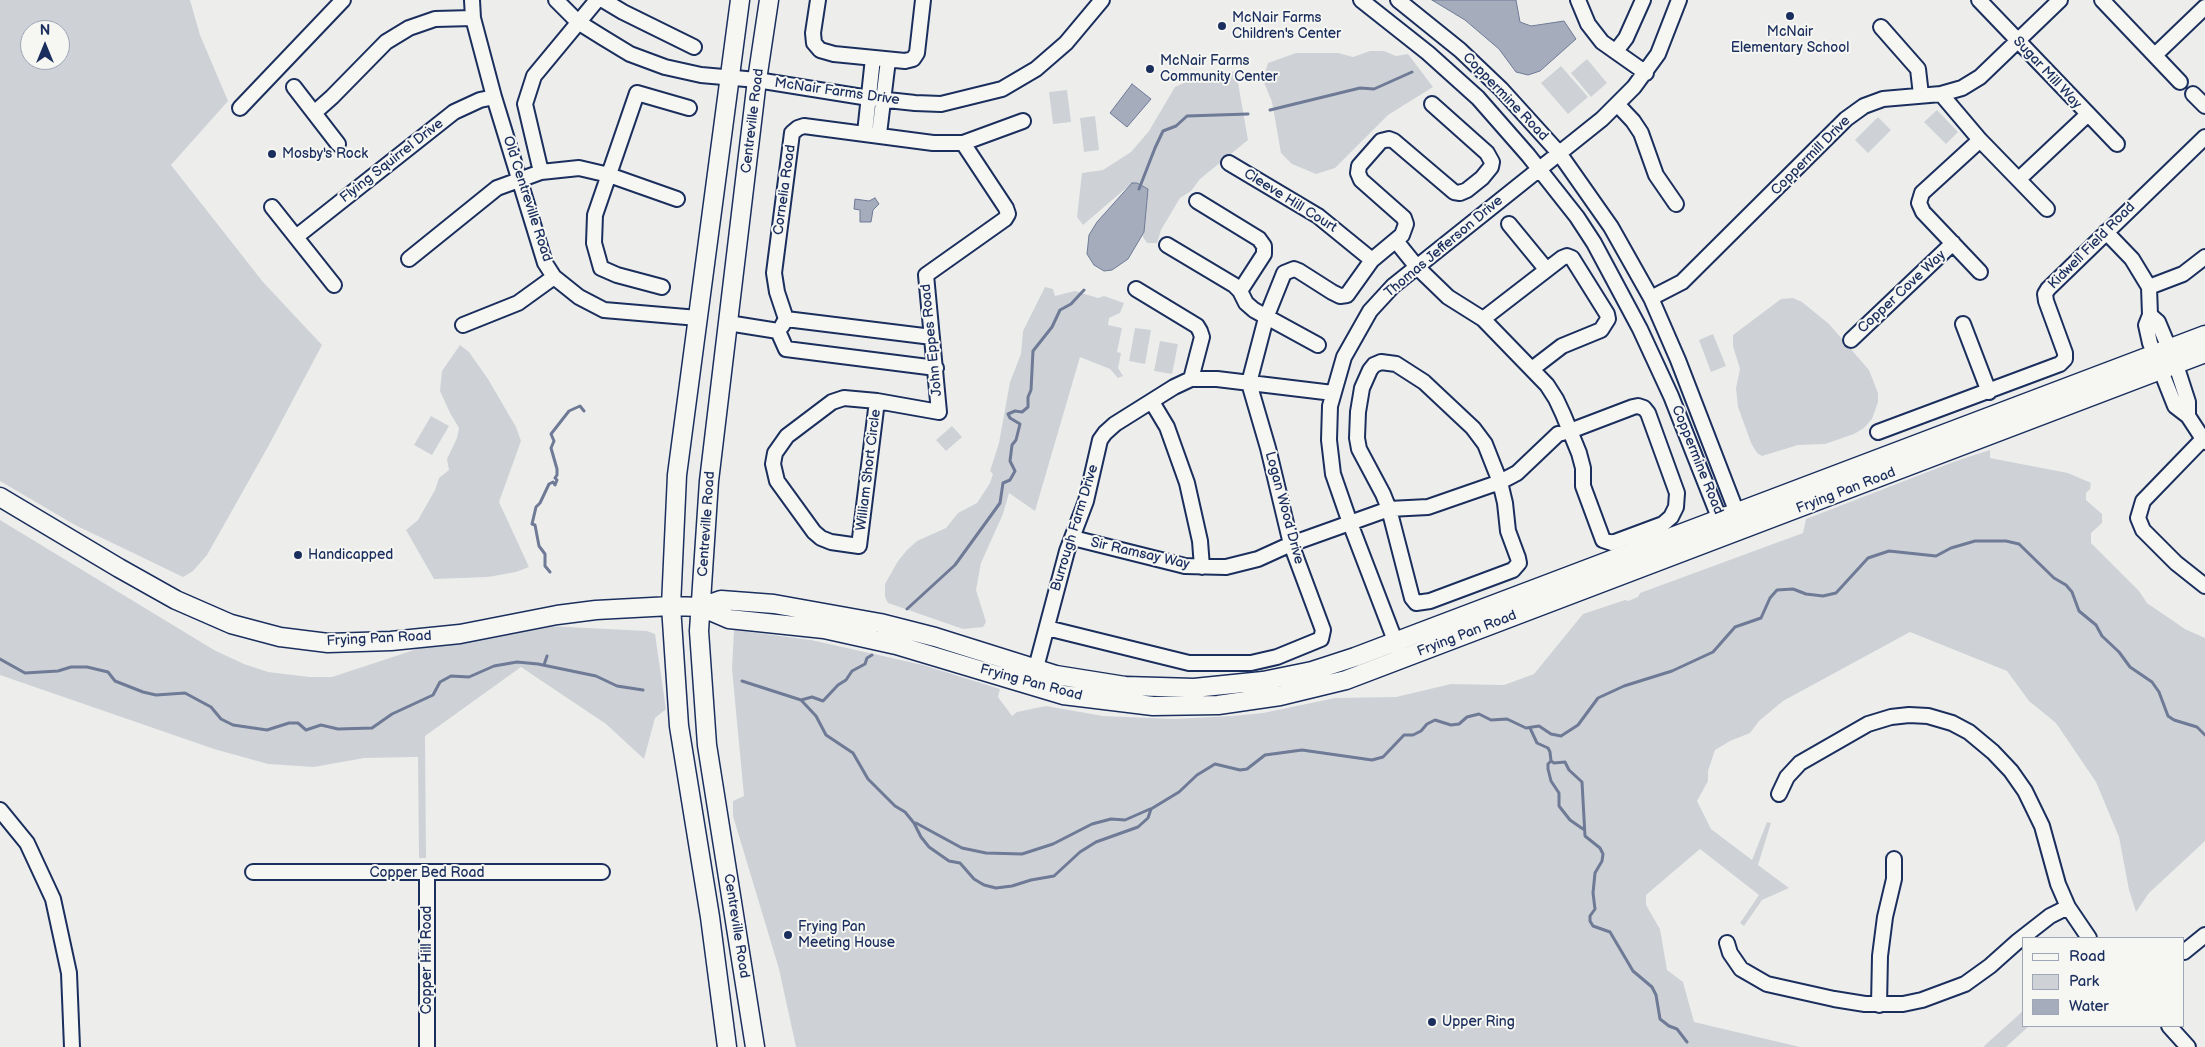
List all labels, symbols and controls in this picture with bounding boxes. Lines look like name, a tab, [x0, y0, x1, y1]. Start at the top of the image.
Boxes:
place label: McNair Farms Children's Center	[1232, 10, 1341, 42]
marker: McNair Elementary School	[1784, 10, 1796, 22]
north arrow	[20, 20, 70, 70]
marker: McNair Farms Children's Center	[1216, 20, 1228, 32]
text: N	[40, 22, 50, 39]
place label: McNair Elementary School	[1731, 24, 1849, 56]
street label: Sugar Mill Way	[2009, 33, 2085, 113]
street label: Coppermine Road	[1459, 49, 1551, 145]
place label: McNair Farms Community Center	[1160, 53, 1278, 85]
marker: McNair Farms Community Center	[1144, 63, 1156, 75]
street label: Centreville Road	[738, 68, 768, 174]
street label: McNair Farms Drive	[773, 75, 901, 109]
street label: Coppermill Drive	[1768, 113, 1854, 199]
street label: Flying Squirrel Drive	[337, 115, 447, 207]
street label: Old Centreville Road	[499, 134, 555, 264]
street label: Cornelia Road	[770, 144, 800, 236]
place label: Mosby's Rock	[282, 146, 368, 162]
marker: Mosby's Rock	[266, 148, 278, 160]
street label: Cleeve Hill Court	[1240, 166, 1340, 236]
street label: Thomas Jefferson Drive	[1381, 193, 1507, 301]
street label: Kidwell Field Road	[2045, 199, 2139, 293]
street label: Copper Cove Way	[1855, 247, 1949, 337]
street label: John Eppes Road	[918, 283, 946, 397]
street label: Coppermine Road	[1667, 403, 1727, 517]
street label: William Short Circle	[853, 408, 885, 532]
street label: Logan Wood Drive	[1261, 450, 1307, 566]
street label: Burrough Farm Drive	[1048, 463, 1102, 593]
street label: Frying Pan Road	[1794, 464, 1898, 518]
street label: Centreville Road	[695, 471, 719, 577]
street label: Sir Ramsay Way	[1089, 534, 1191, 574]
place label: Handicapped	[308, 547, 393, 563]
marker: Handicapped	[292, 549, 304, 561]
street label: Frying Pan Road	[1415, 607, 1519, 661]
street label: Frying Pan Road	[326, 628, 432, 650]
street label: Frying Pan Road	[978, 661, 1084, 705]
street label: Copper Bed Road	[370, 865, 484, 881]
street label: Centreville Road	[719, 873, 753, 979]
street label: Copper Hill Road	[419, 906, 435, 1014]
place label: Frying Pan Meeting House	[798, 919, 895, 952]
marker: Frying Pan Meeting House	[782, 929, 794, 941]
legend	[2022, 937, 2185, 1027]
text: Road	[2069, 947, 2105, 966]
text: Park	[2069, 972, 2099, 991]
text: Water	[2069, 997, 2109, 1016]
place label: Upper Ring	[1442, 1014, 1515, 1030]
marker: Upper Ring	[1426, 1016, 1438, 1028]

